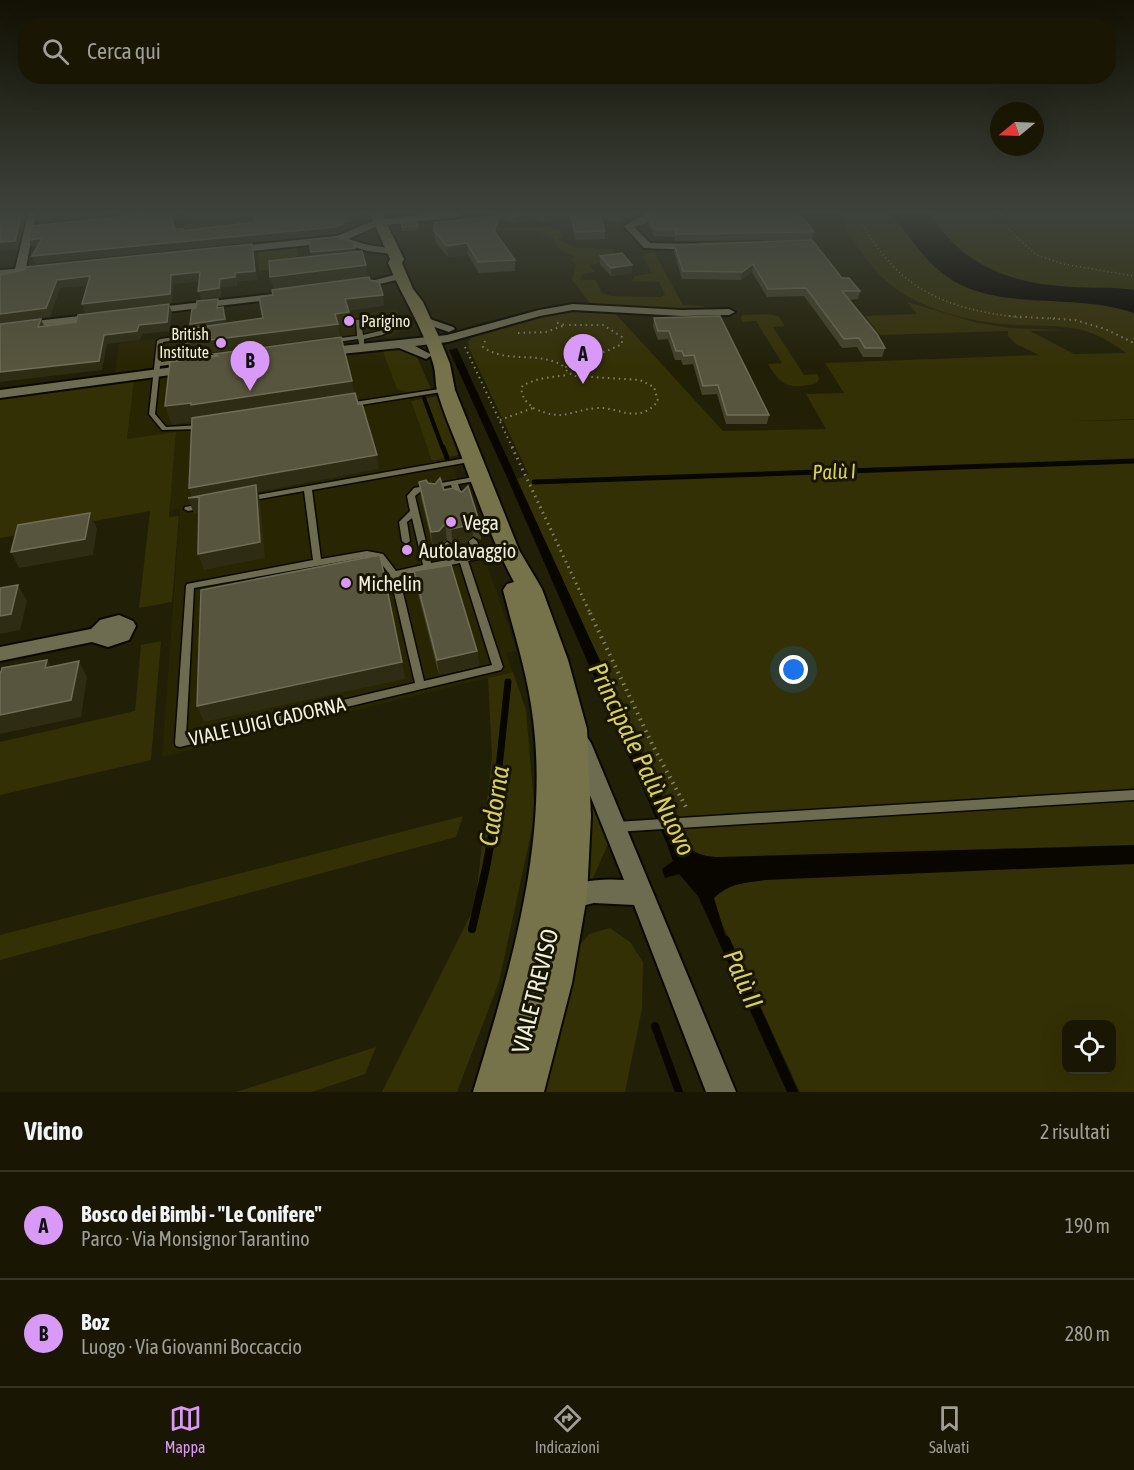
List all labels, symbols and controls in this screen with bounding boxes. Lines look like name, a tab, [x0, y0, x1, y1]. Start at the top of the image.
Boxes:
search box	[18, 18, 1116, 84]
icon: search	[39, 35, 72, 68]
text: Cerca qui	[87, 38, 161, 64]
north arrow	[990, 102, 1044, 156]
place label: Parigino	[361, 312, 410, 331]
marker: Parigino	[342, 314, 356, 328]
place label: British Institute	[159, 325, 209, 361]
pin: A	[564, 334, 602, 384]
marker: British Institute	[214, 336, 228, 350]
pin: B	[230, 342, 270, 391]
water label: Palù I	[812, 458, 856, 484]
place label: Vega	[463, 511, 499, 534]
marker: Vega	[444, 515, 458, 529]
place label: Autolavaggio	[419, 539, 516, 562]
marker: Autolavaggio	[400, 543, 414, 557]
place label: Michelin	[358, 572, 422, 595]
marker: Michelin	[339, 576, 353, 590]
your location	[779, 655, 808, 684]
water label: Principale Palù Nuovo	[582, 658, 702, 860]
street label: VIALE LUIGI CADORNA	[186, 692, 348, 750]
water label: Cadorna	[473, 764, 515, 848]
street label: VIALE TREVISO	[507, 926, 563, 1056]
water label: Palù II	[717, 945, 769, 1013]
map controls	[1062, 1020, 1116, 1074]
button: locate	[1062, 1020, 1116, 1074]
text: Vicino	[24, 1116, 83, 1146]
text: 2 risultati	[1040, 1120, 1110, 1143]
text: Bosco dei Bimbi - "Le Conifere"	[81, 1201, 322, 1227]
text: A	[39, 1214, 48, 1237]
text: 190 m	[1065, 1214, 1110, 1237]
text: Parco · Via Monsignor Tarantino	[81, 1227, 310, 1250]
text: Boz	[81, 1309, 109, 1335]
text: B	[39, 1322, 48, 1345]
text: 280 m	[1065, 1322, 1110, 1345]
text: Luogo · Via Giovanni Boccaccio	[81, 1335, 302, 1358]
tab: Mappa	[165, 1402, 205, 1456]
tab: Indicazioni	[535, 1402, 600, 1456]
tab: Salvati	[929, 1402, 969, 1456]

